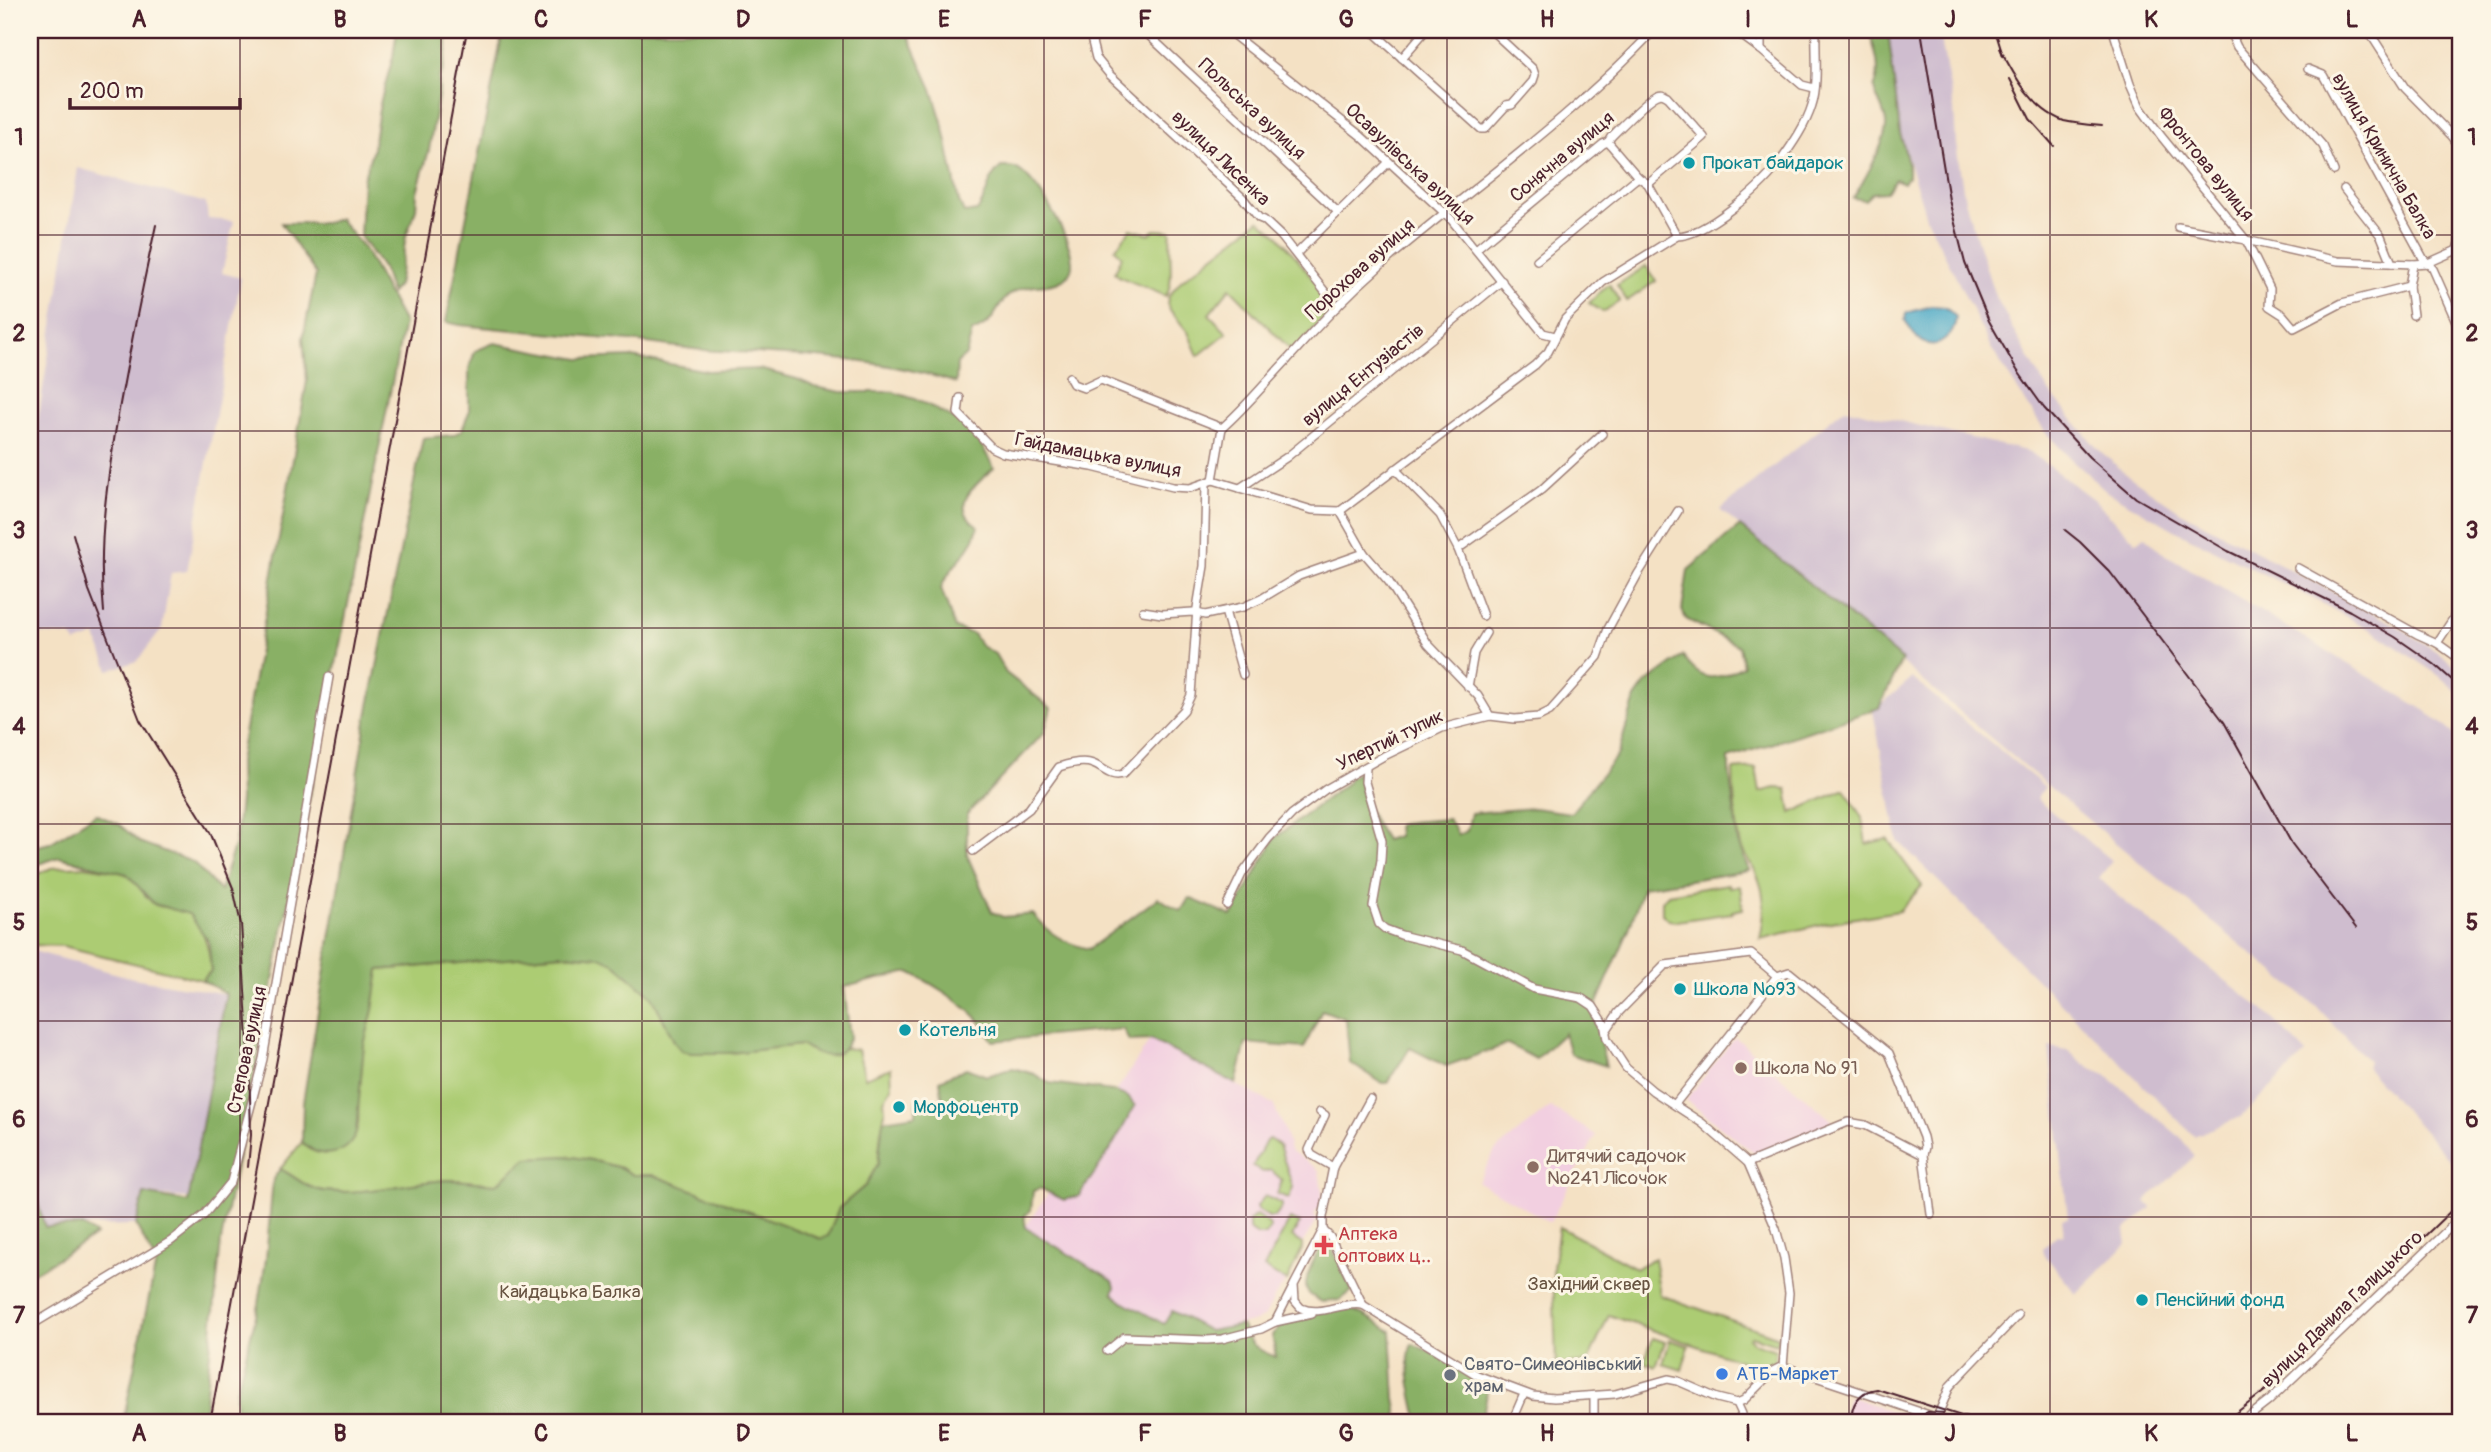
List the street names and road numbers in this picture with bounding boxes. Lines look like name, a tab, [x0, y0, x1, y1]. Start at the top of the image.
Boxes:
street label: Польська вулиця	[1193, 53, 1311, 165]
street label: вулиця Кринична Балка	[2327, 69, 2441, 244]
street label: Осавулівська вулиця	[1340, 98, 1480, 230]
street label: Фронтова вулиця	[2153, 102, 2259, 226]
street label: вулиця Лисенка	[1167, 105, 1275, 211]
street label: Сонячна вулиця	[1505, 106, 1619, 208]
street label: Порохова вулиця	[1300, 213, 1420, 325]
street label: вулиця Ентузіастів	[1297, 318, 1429, 432]
street label: Гайдамацька вулиця	[1013, 427, 1183, 483]
street label: Упертий тупик	[1333, 704, 1448, 776]
street label: Степова вулиця	[222, 984, 272, 1116]
street label: вулиця Данила Галицького	[2256, 1225, 2428, 1393]

